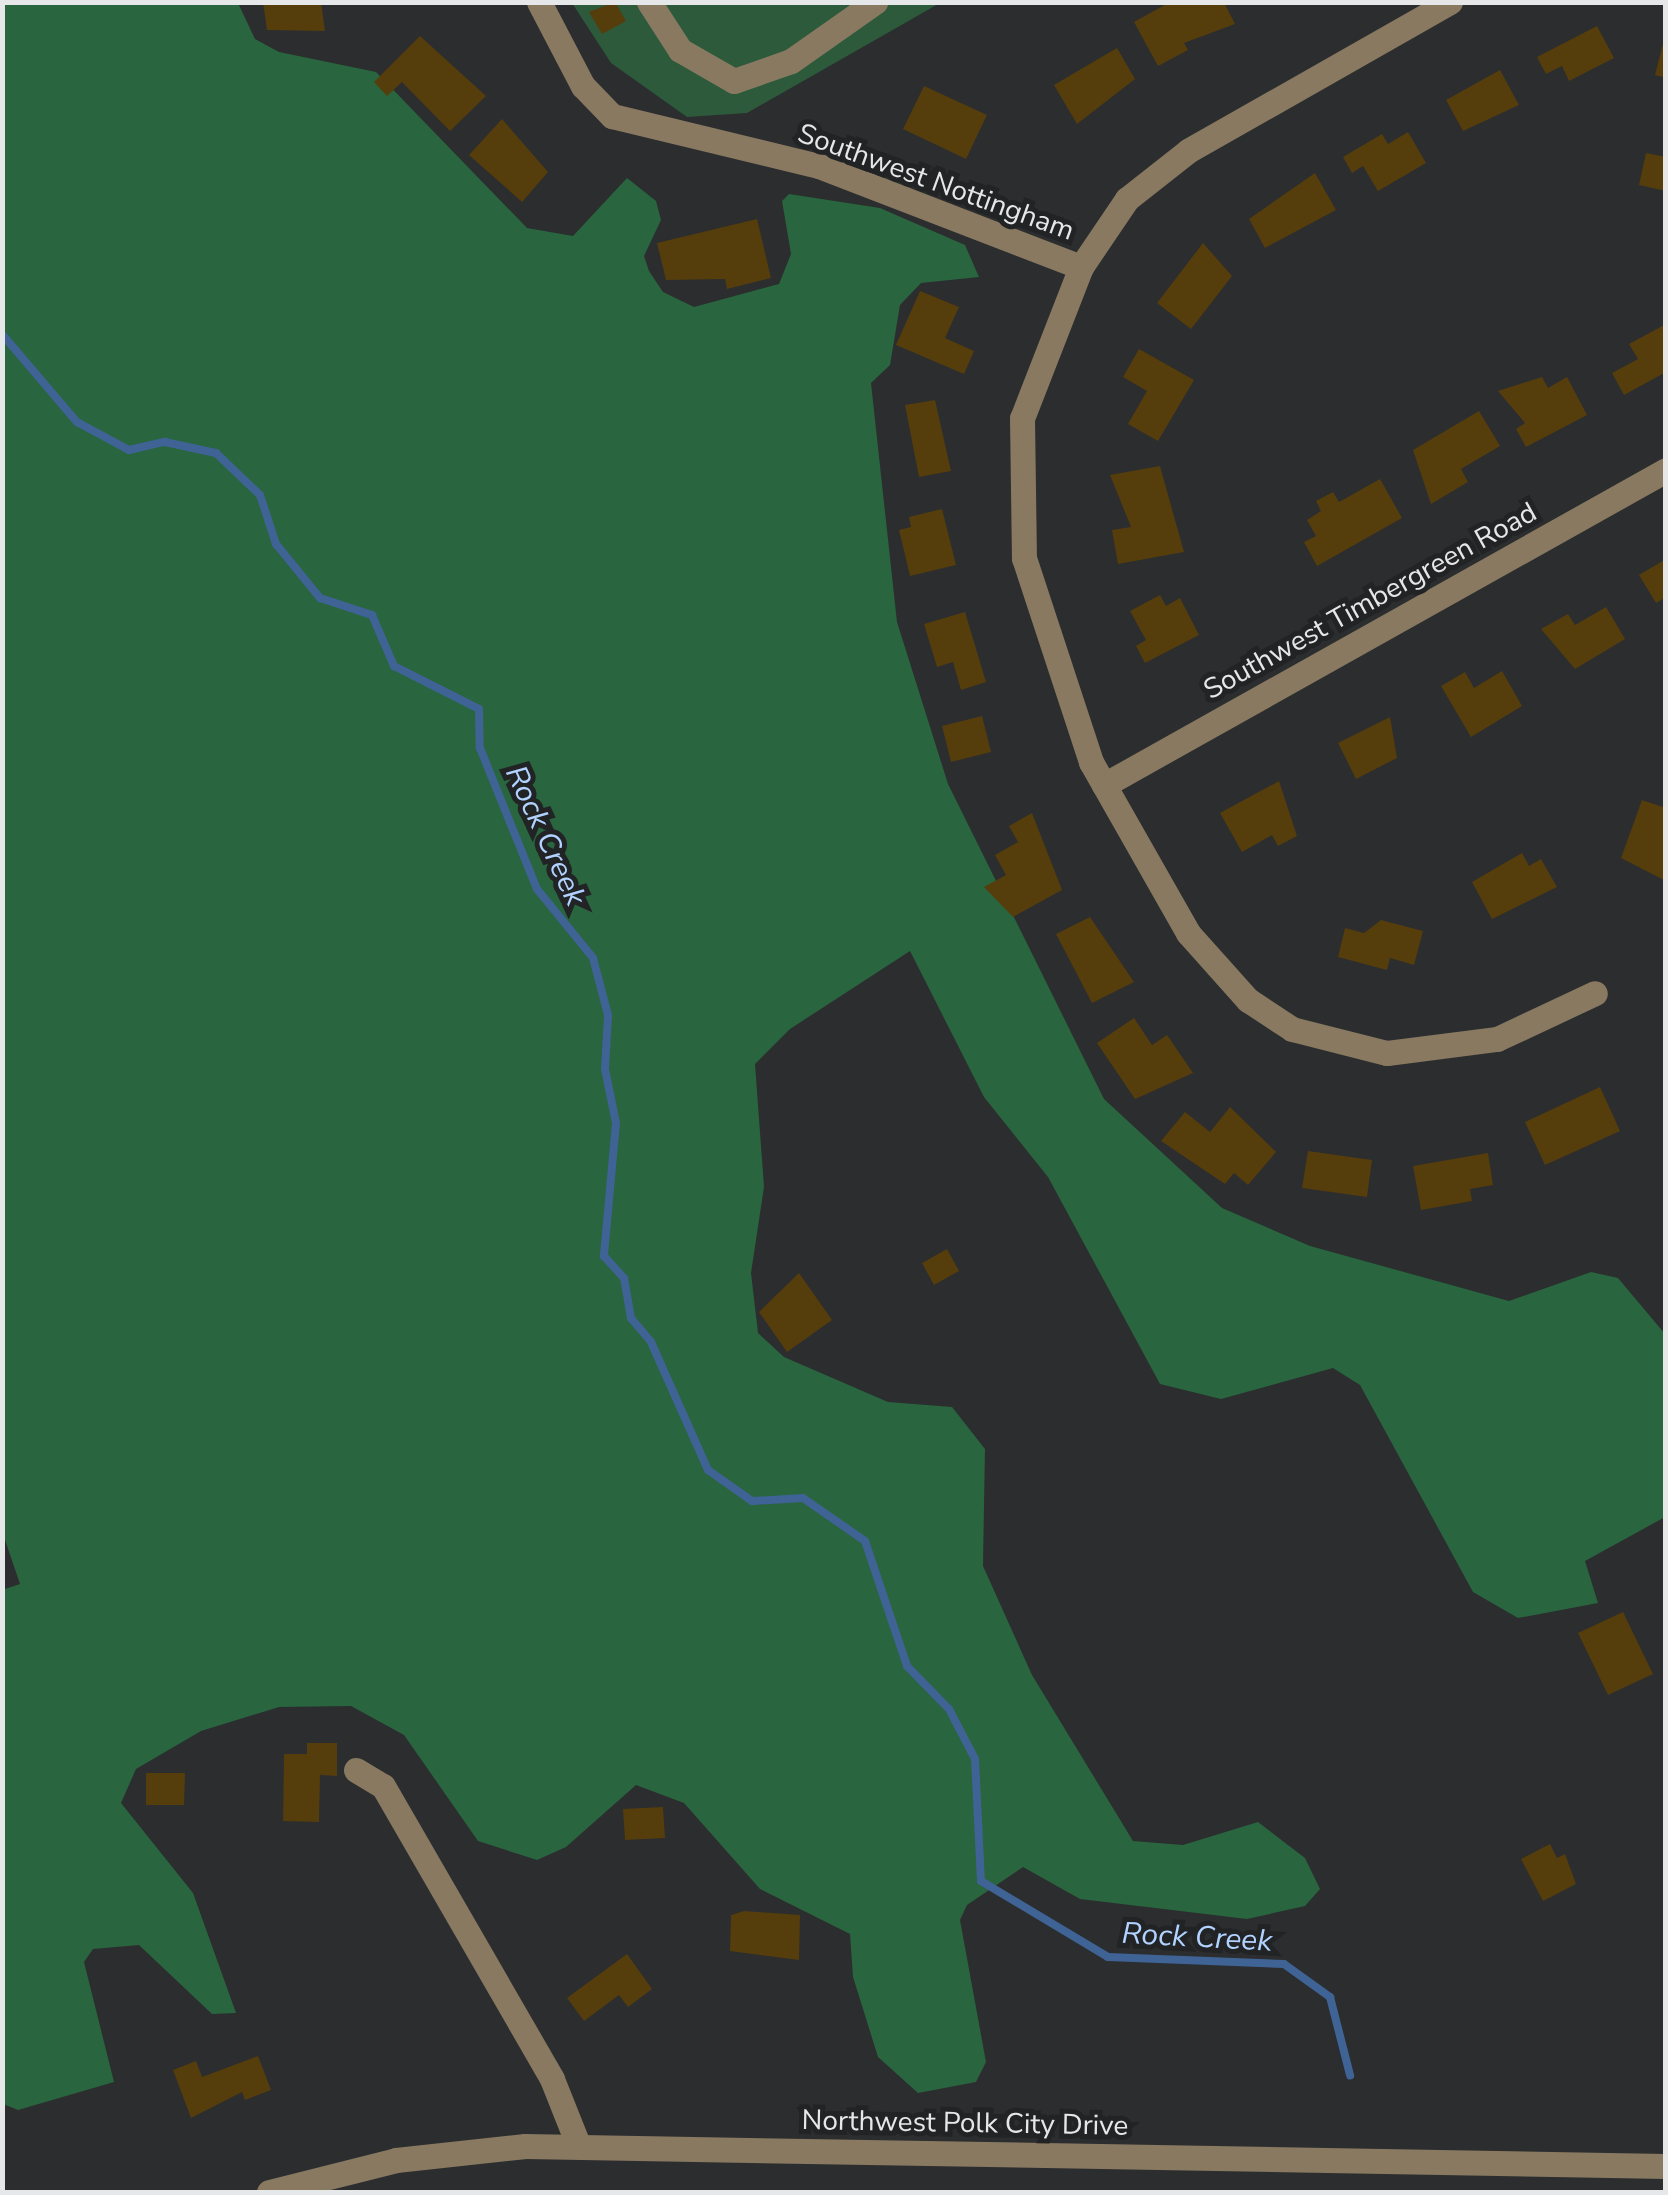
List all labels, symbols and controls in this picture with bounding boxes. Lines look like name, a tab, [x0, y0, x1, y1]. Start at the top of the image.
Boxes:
street label: Southwest Nottingham	[793, 116, 1079, 248]
street label: Southwest Timbergreen Road	[1198, 495, 1542, 707]
water label: Rock Creek	[497, 760, 593, 912]
water label: Rock Creek	[1121, 1916, 1273, 1960]
street label: Northwest Polk City Drive	[801, 2103, 1129, 2143]

